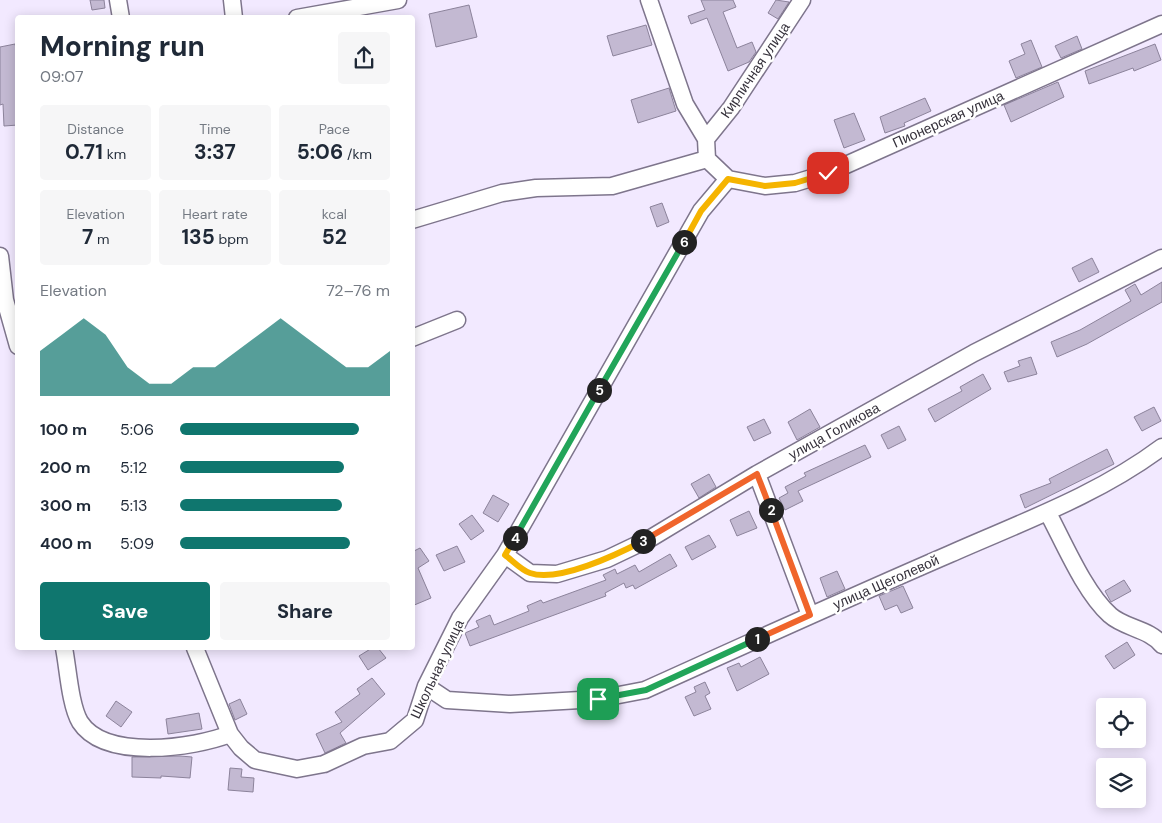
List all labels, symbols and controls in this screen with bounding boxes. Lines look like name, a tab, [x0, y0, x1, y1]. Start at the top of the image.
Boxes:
street label: Кирпичная улица	[716, 18, 794, 121]
text: Morning run	[40, 28, 205, 65]
button: share	[338, 32, 390, 84]
text: 09:07	[40, 66, 84, 87]
street label: Пионерская улица	[890, 86, 1007, 152]
text: Distance	[67, 120, 124, 138]
text: Time	[199, 120, 231, 138]
text: Pace	[319, 120, 350, 138]
text: 0.71	[65, 138, 103, 166]
text: 3:37	[194, 138, 236, 166]
text: 5:06	[297, 138, 343, 166]
text: km	[103, 145, 126, 163]
text: /km	[343, 145, 372, 163]
pin	[807, 152, 849, 194]
icon: check	[814, 159, 842, 187]
text: Elevation	[66, 205, 125, 223]
text: Heart rate	[182, 205, 248, 223]
text: kcal	[322, 205, 347, 223]
text: 7	[82, 223, 93, 251]
text: 135	[181, 223, 215, 251]
text: 52	[322, 223, 347, 251]
text: m	[93, 230, 109, 248]
text: bpm	[215, 230, 249, 248]
pin: 6	[672, 230, 696, 254]
text: 6	[680, 233, 689, 251]
text: Elevation	[40, 280, 107, 301]
text: 72–76 m	[326, 280, 390, 301]
pin: 5	[586, 378, 612, 402]
text: 5	[595, 381, 604, 399]
street label: улица Голикова	[785, 398, 883, 463]
text: 100 m	[40, 419, 87, 440]
text: 5:06	[120, 419, 154, 440]
text: 200 m	[40, 457, 91, 478]
text: 5:12	[120, 457, 147, 478]
text: 300 m	[40, 495, 91, 516]
text: 5:13	[120, 495, 147, 516]
pin: 2	[758, 498, 784, 522]
text: 2	[767, 501, 776, 519]
pin: 4	[502, 526, 528, 550]
pin: 3	[630, 528, 656, 554]
text: 4	[511, 529, 520, 547]
text: 3	[639, 532, 648, 550]
text: 400 m	[40, 533, 92, 554]
text: 5:09	[120, 533, 154, 554]
street label: улица Щеголевой	[830, 551, 942, 613]
button: Save	[40, 582, 210, 640]
button: Share	[220, 582, 390, 640]
street label: Школьная улица	[406, 616, 468, 721]
pin: 1	[744, 626, 770, 652]
text: 1	[755, 630, 760, 648]
pin	[577, 678, 619, 720]
icon: arrive	[584, 685, 612, 713]
map controls	[1096, 698, 1146, 808]
button: locate	[1096, 698, 1146, 748]
button: layers	[1096, 758, 1146, 808]

